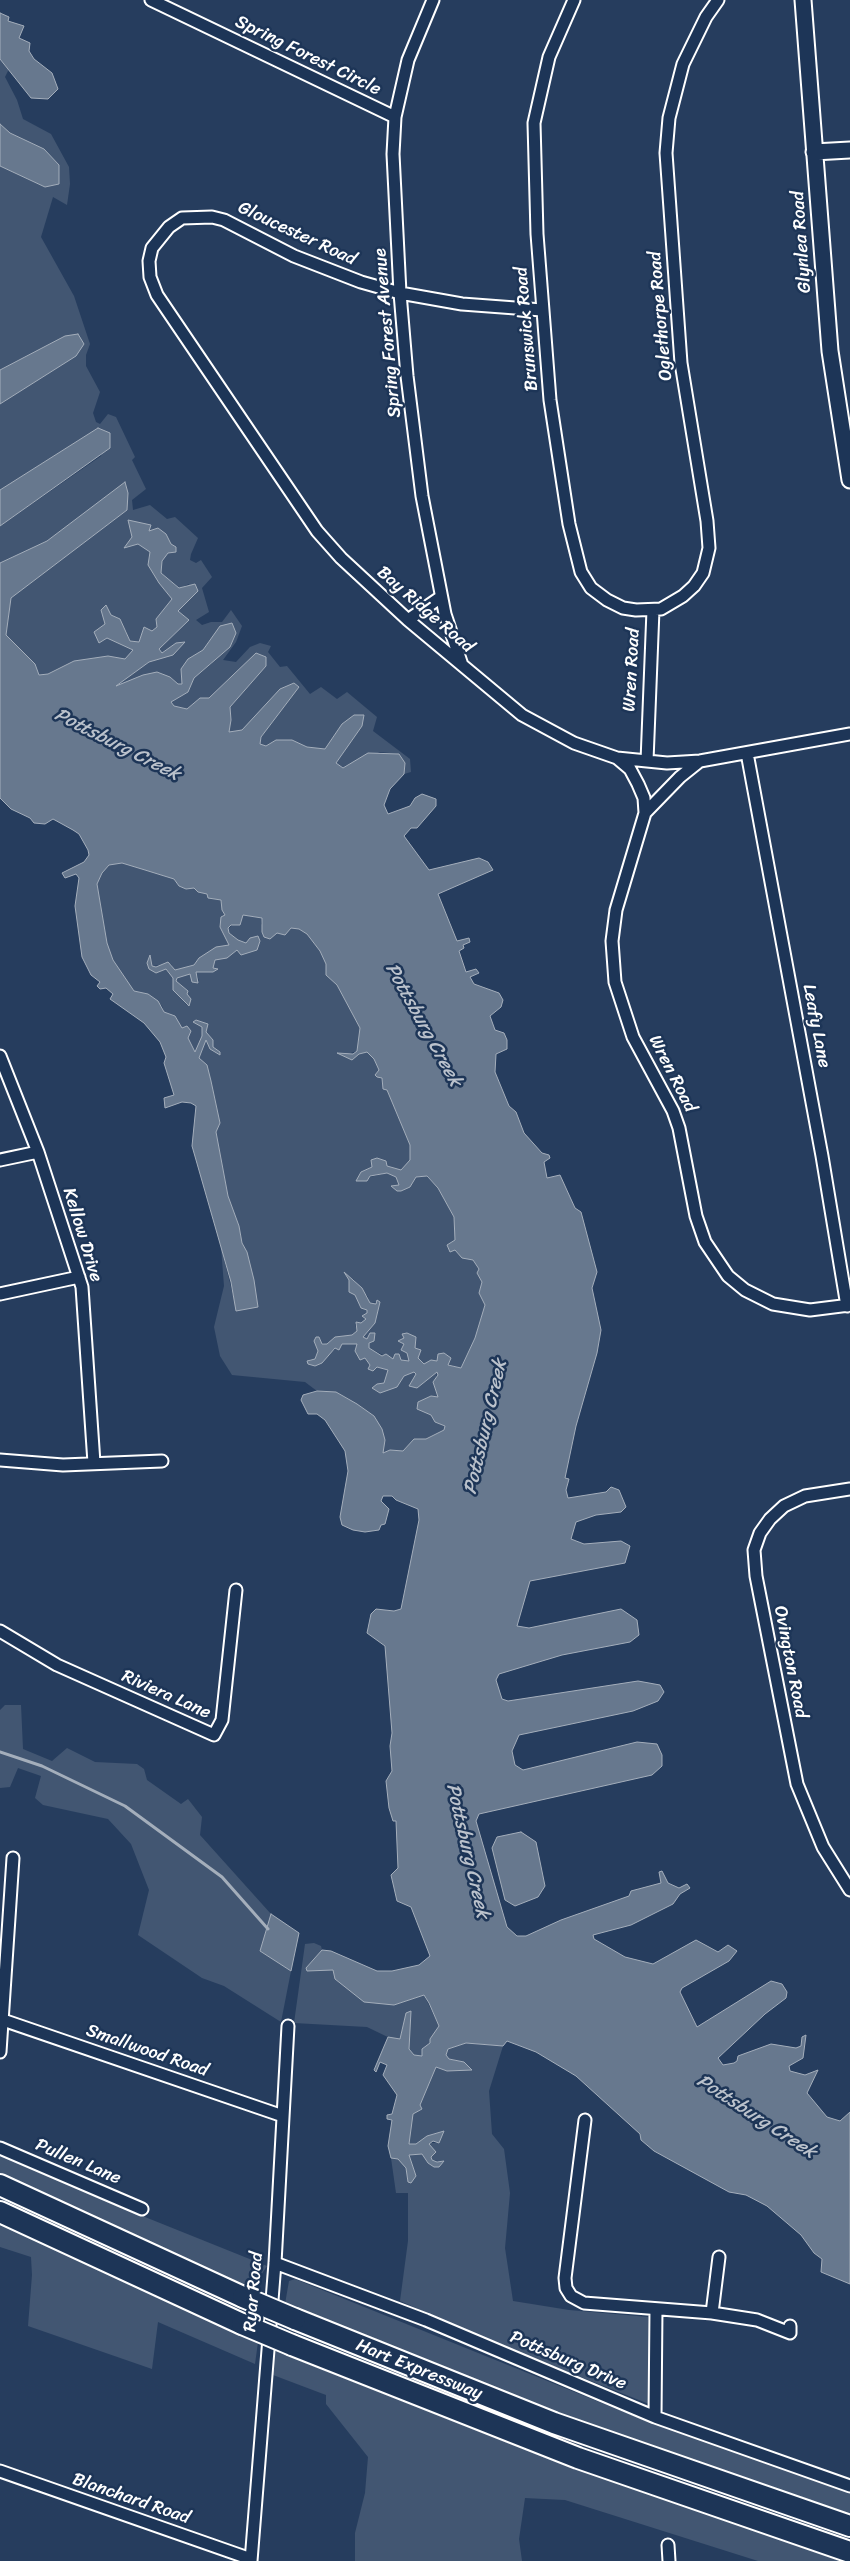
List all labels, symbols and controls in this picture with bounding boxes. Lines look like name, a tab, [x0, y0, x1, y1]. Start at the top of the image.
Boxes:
street label: Spring Forest Circle	[232, 11, 384, 101]
street label: Glynlea Road	[788, 190, 816, 294]
street label: Gloucester Road	[234, 197, 360, 271]
street label: Spring Forest Avenue	[370, 247, 406, 419]
street label: Oglethorpe Road	[645, 250, 677, 382]
street label: Brunswick Road	[511, 266, 543, 392]
street label: Bay Ridge Road	[372, 562, 478, 658]
street label: Wren Road	[619, 628, 645, 712]
water label: Pottsburg Creek	[51, 704, 183, 786]
water label: Pottsburg Creek	[380, 959, 466, 1091]
street label: Leafy Lane	[797, 982, 835, 1070]
street label: Wren Road	[643, 1032, 701, 1116]
street label: Kellow Drive	[57, 1185, 107, 1285]
water label: Pottsburg Creek	[459, 1357, 513, 1497]
street label: Ovington Road	[769, 1604, 811, 1720]
street label: Riviera Lane	[118, 1666, 214, 1724]
water label: Pottsburg Creek	[440, 1781, 494, 1921]
street label: Smallwood Road	[83, 2020, 211, 2082]
water label: Pottsburg Creek	[692, 2070, 820, 2164]
street label: Pullen Lane	[32, 2134, 124, 2190]
street label: Ryar Road	[240, 2251, 268, 2333]
street label: Pottsburg Drive	[507, 2327, 629, 2395]
street label: Hart Expressway	[353, 2335, 485, 2405]
street label: Blanchard Road	[69, 2469, 193, 2529]

